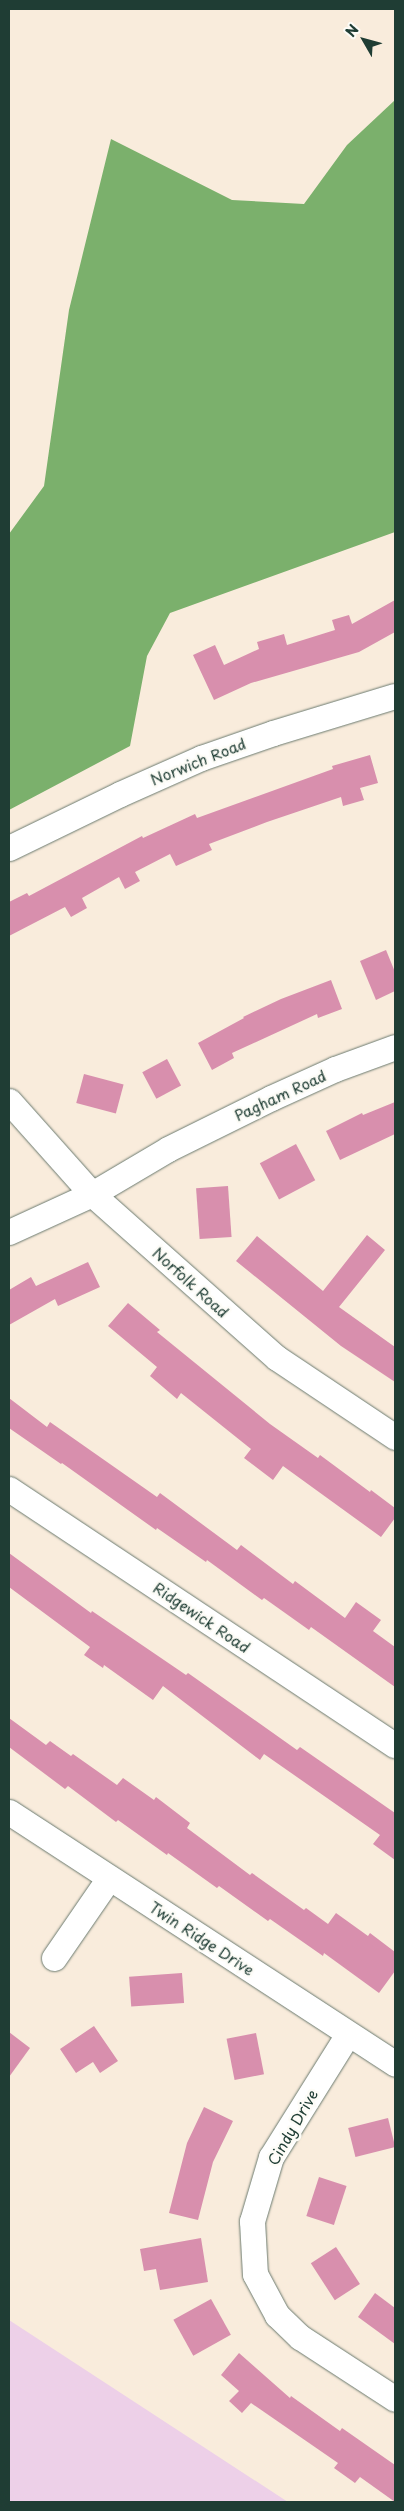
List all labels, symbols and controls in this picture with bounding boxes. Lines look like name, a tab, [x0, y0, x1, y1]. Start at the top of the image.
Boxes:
north arrow	[339, 15, 389, 65]
text: N	[340, 20, 363, 41]
street label: Norwich Road	[148, 734, 248, 788]
street label: Pagham Road	[231, 1066, 329, 1124]
street label: Norfolk Road	[150, 1244, 232, 1320]
street label: Ridgewick Road	[150, 1578, 254, 1656]
street label: Twin Ridge Drive	[146, 1897, 258, 1979]
street label: Cindy Drive	[263, 2086, 321, 2168]

